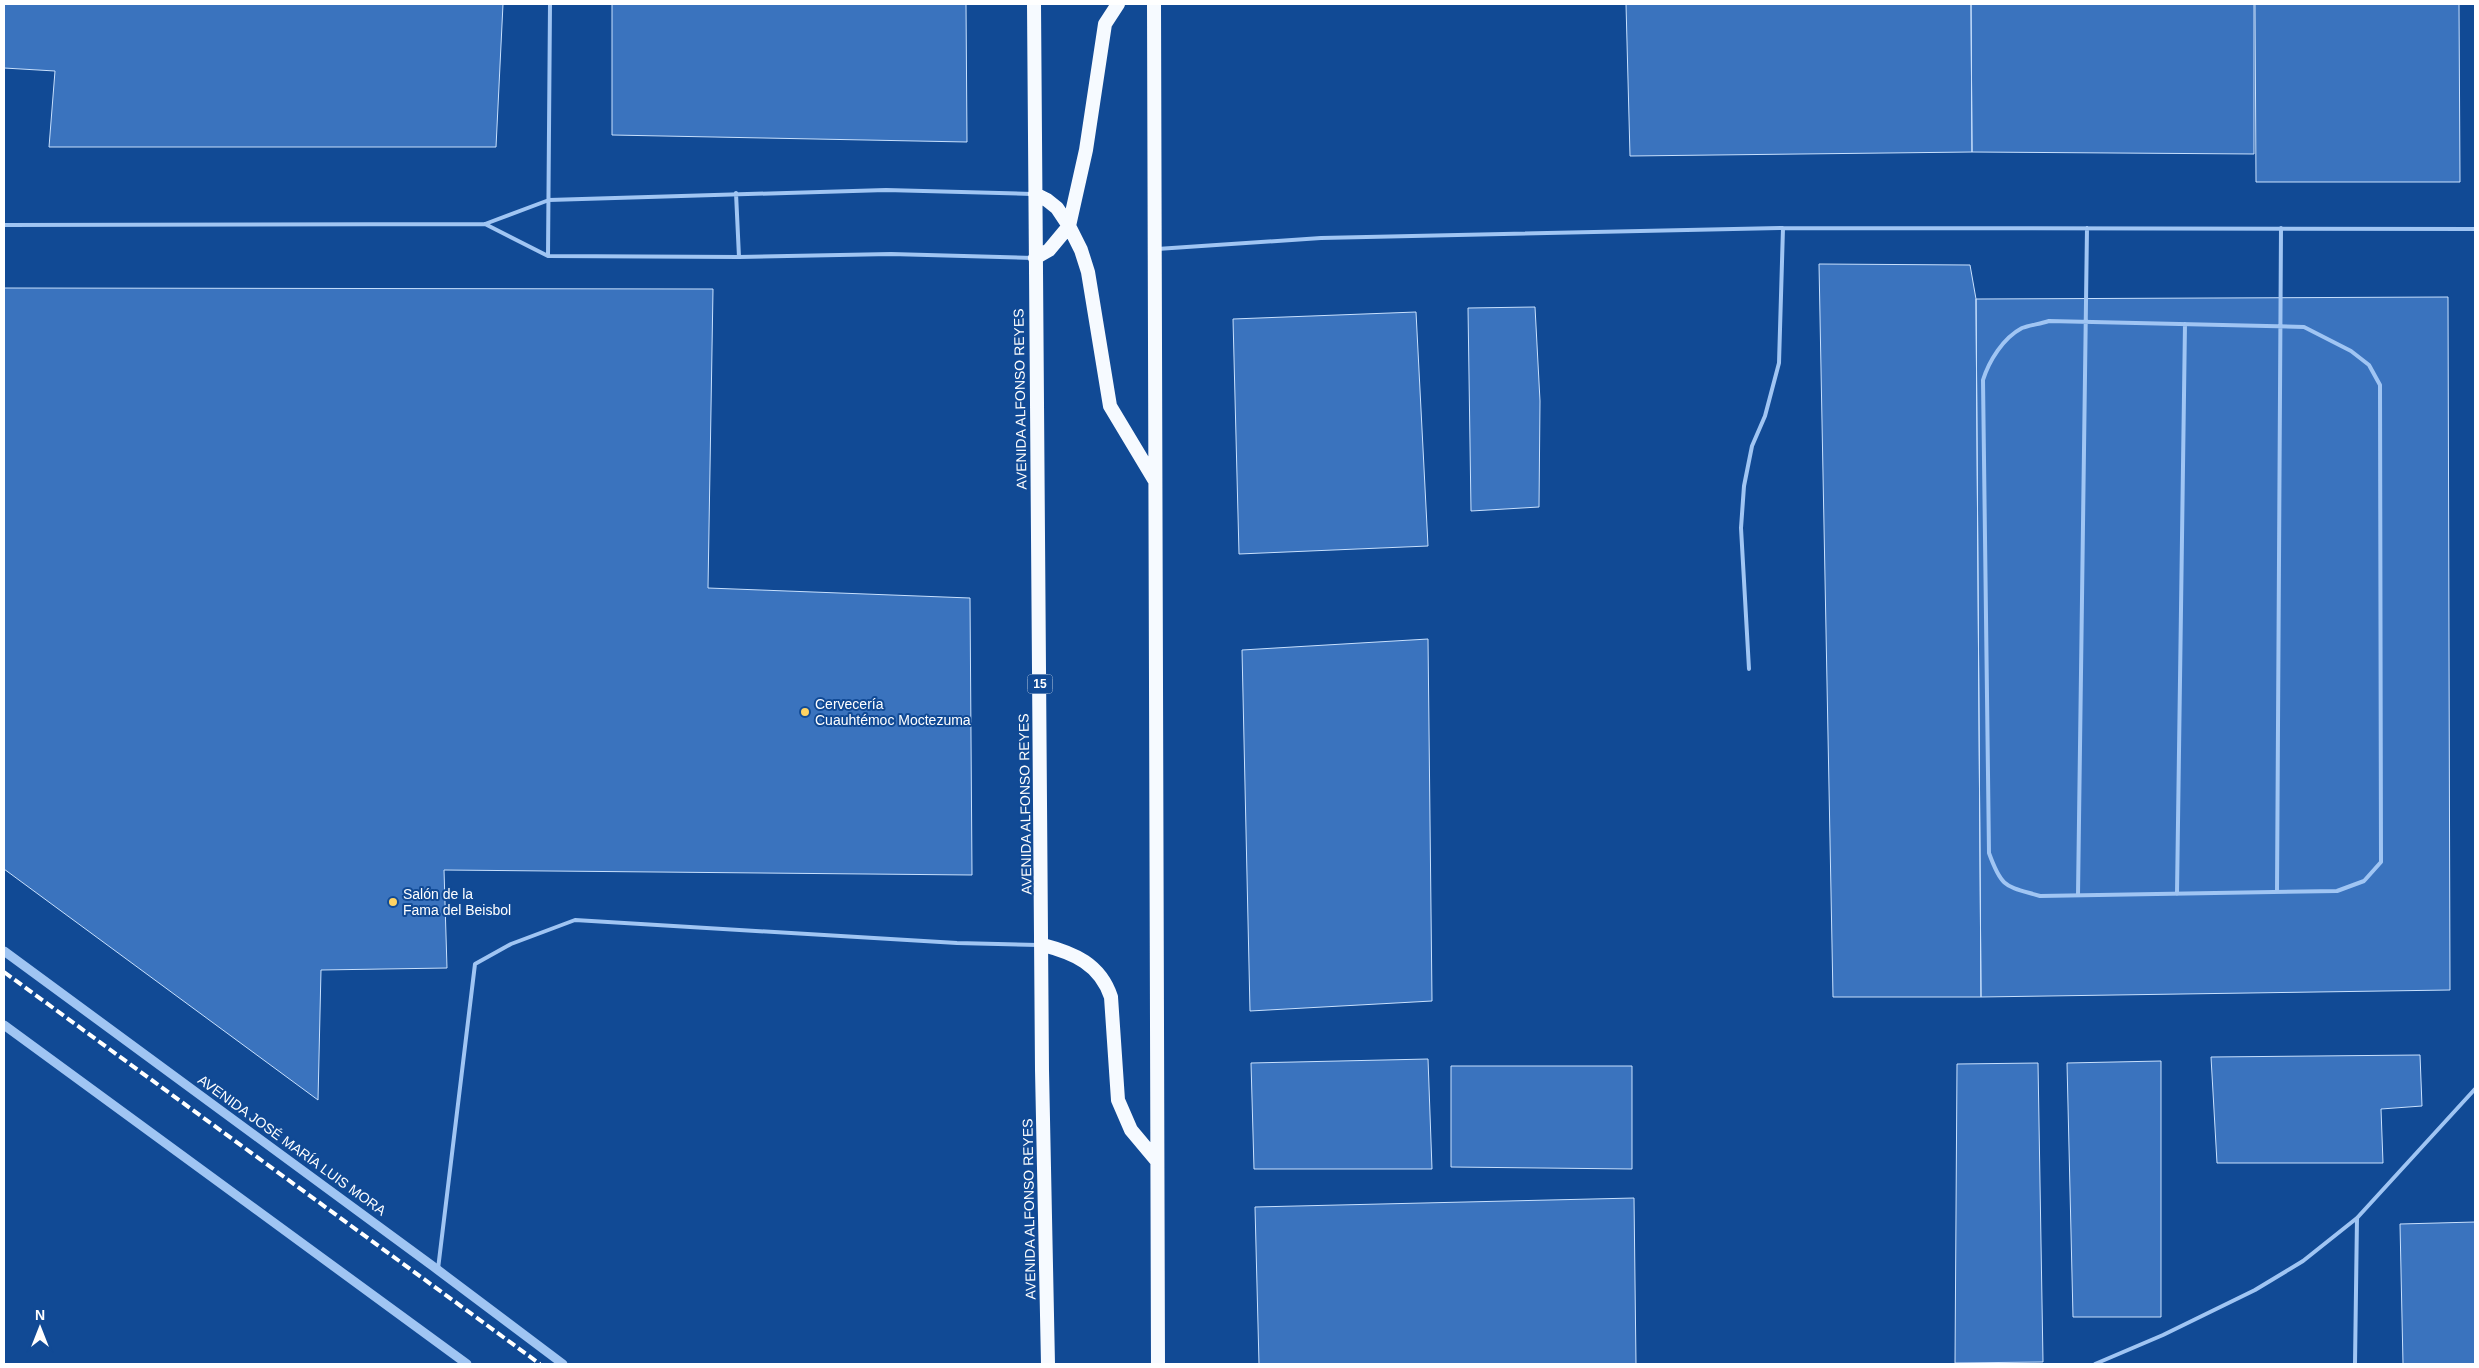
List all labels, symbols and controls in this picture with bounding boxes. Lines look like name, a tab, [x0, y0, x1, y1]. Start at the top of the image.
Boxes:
street label: AVENIDA ALFONSO REYES	[1010, 308, 1030, 490]
road number: 15	[1028, 674, 1052, 694]
place label: Cervecería Cuauhtémoc Moctezuma	[815, 696, 971, 728]
marker: Cervecería Cuauhtémoc Moctezuma	[799, 706, 811, 718]
street label: AVENIDA ALFONSO REYES	[1015, 713, 1035, 895]
place label: Salón de la Fama del Beisbol	[403, 886, 511, 918]
marker: Salón de la Fama del Beisbol	[387, 896, 399, 908]
street label: AVENIDA JOSÉ MARÍA LUIS MORA	[195, 1071, 390, 1219]
street label: AVENIDA ALFONSO REYES	[1019, 1118, 1039, 1300]
north arrow	[15, 1303, 65, 1353]
text: N	[35, 1307, 45, 1323]

